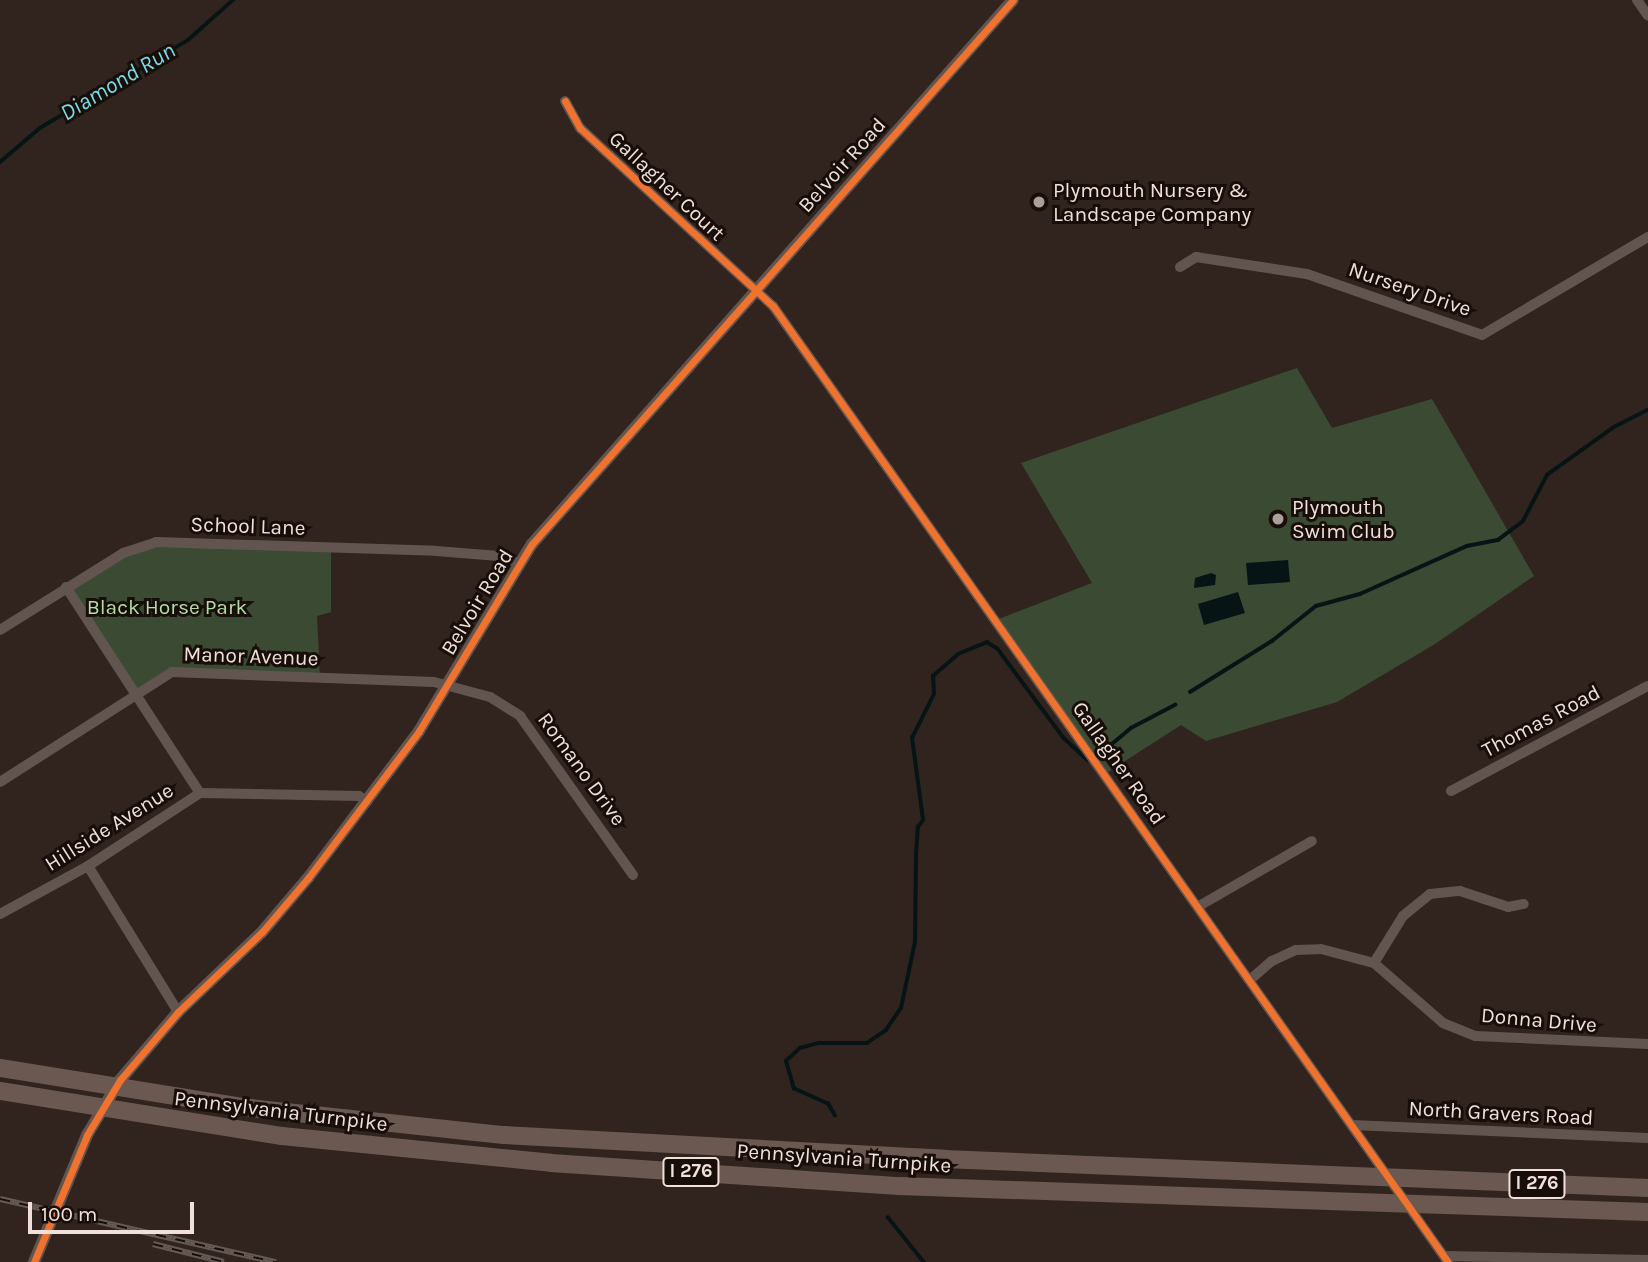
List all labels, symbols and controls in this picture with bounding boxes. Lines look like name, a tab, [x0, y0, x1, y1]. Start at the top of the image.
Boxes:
water label: Diamond Run	[55, 37, 181, 127]
street label: Belvoir Road	[793, 112, 891, 218]
street label: Gallagher Court	[604, 126, 730, 246]
place label: Plymouth Nursery & Landscape Company	[1053, 177, 1251, 227]
marker: Plymouth Nursery & Landscape Company	[1031, 194, 1047, 210]
street label: Nursery Drive	[1345, 256, 1475, 322]
place label: Plymouth Swim Club	[1292, 494, 1395, 544]
street label: School Lane	[190, 511, 306, 541]
marker: Plymouth Swim Club	[1270, 511, 1286, 527]
street label: Belvoir Road	[436, 545, 518, 659]
park label: Black Horse Park	[87, 594, 247, 620]
street label: Manor Avenue	[183, 641, 319, 671]
street label: Thomas Road	[1478, 679, 1604, 763]
street label: Gallagher Road	[1067, 697, 1171, 829]
street label: Romano Drive	[533, 707, 631, 831]
street label: Hillside Avenue	[40, 777, 178, 877]
street label: Donna Drive	[1480, 1002, 1598, 1038]
street label: Pennsylvania Turnpike	[173, 1085, 389, 1137]
street label: North Gravers Road	[1408, 1096, 1594, 1130]
street label: Pennsylvania Turnpike	[736, 1138, 952, 1178]
road number: I 276	[661, 1156, 721, 1188]
road number: I 276	[1507, 1168, 1567, 1200]
scale bar	[32, 1188, 198, 1232]
text: 100 m	[41, 1202, 98, 1226]

